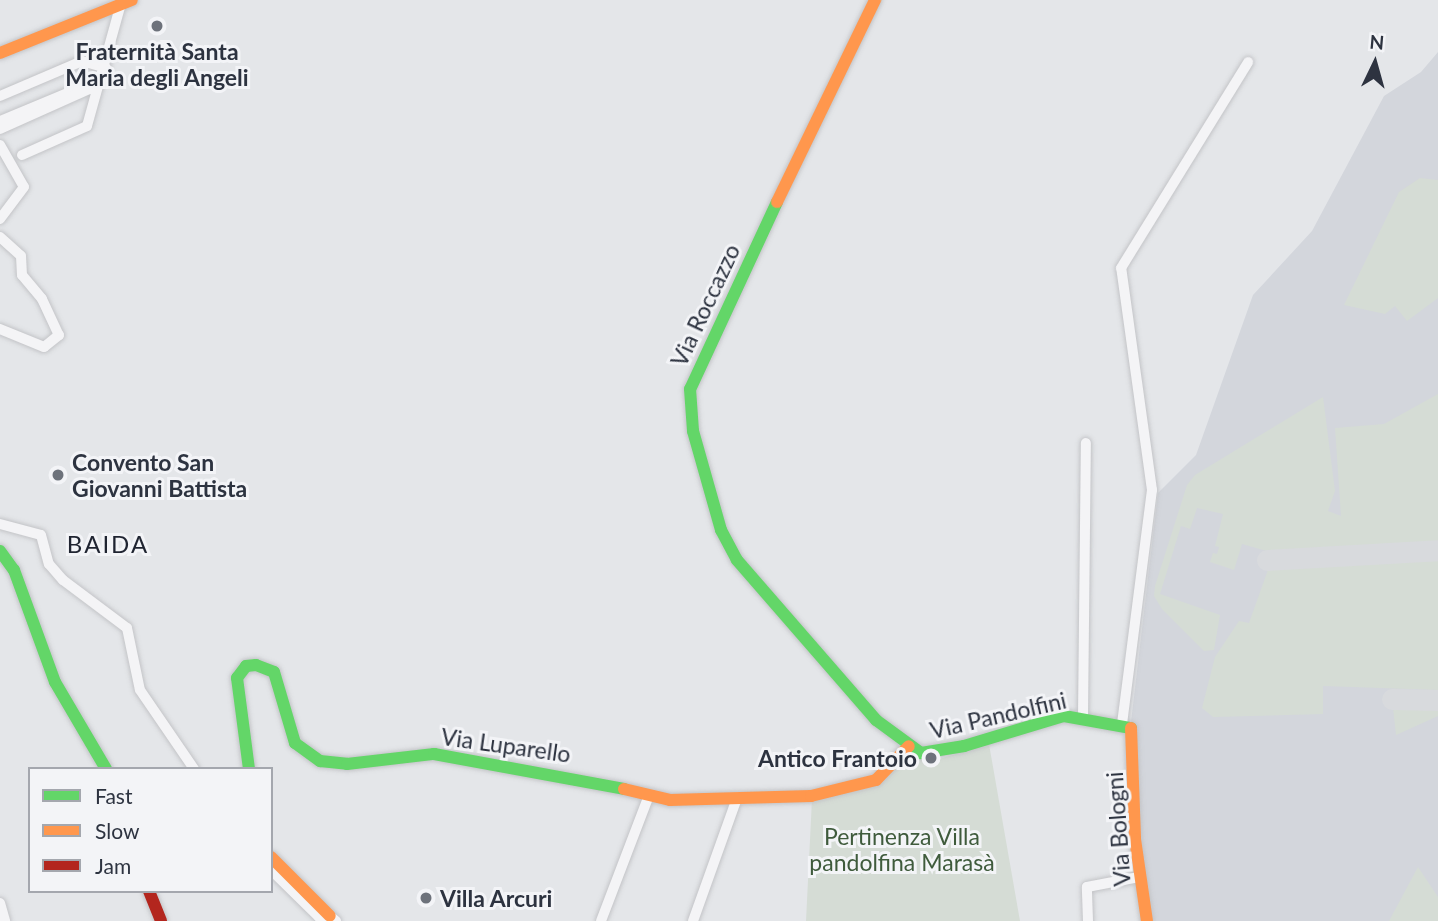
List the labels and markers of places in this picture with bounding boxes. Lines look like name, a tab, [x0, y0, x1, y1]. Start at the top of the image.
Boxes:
marker: Fraternità Santa Maria degli Angeli	[149, 18, 165, 34]
place label: Fraternità Santa Maria degli Angeli	[65, 37, 249, 91]
place label: Convento San Giovanni Battista	[72, 448, 247, 502]
marker: Convento San Giovanni Battista	[50, 467, 66, 483]
place label: Antico Frantoio	[758, 744, 917, 772]
marker: Antico Frantoio	[923, 750, 939, 766]
place label: Villa Arcuri	[440, 884, 553, 912]
marker: Villa Arcuri	[418, 890, 434, 906]

